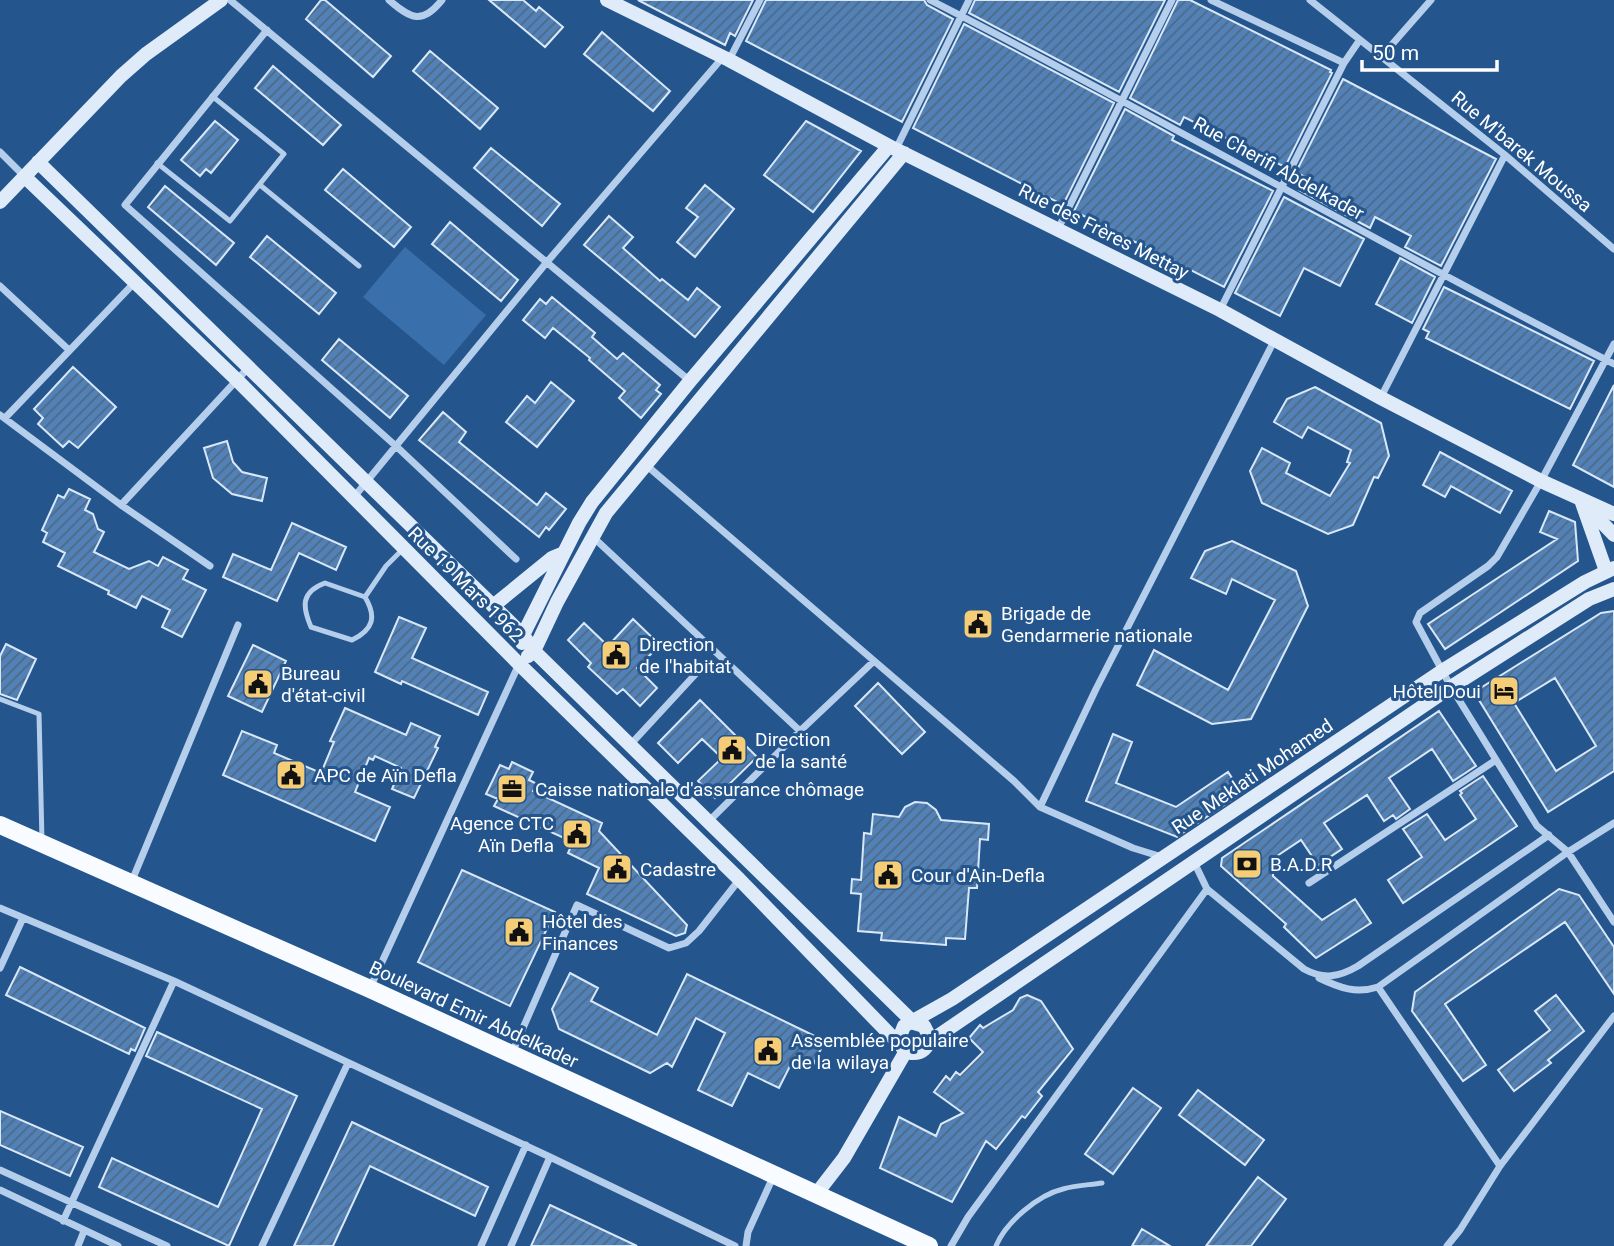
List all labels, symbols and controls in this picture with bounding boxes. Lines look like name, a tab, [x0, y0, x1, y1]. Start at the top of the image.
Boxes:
scale bar	[1362, 28, 1497, 72]
text: 50 m	[1372, 41, 1419, 65]
street label: Rue M'barek Moussa	[1447, 86, 1597, 217]
street label: Rue Cherifi Abdelkader	[1189, 112, 1369, 225]
street label: Rue des Frères Mettay	[1015, 179, 1193, 284]
street label: Rue 19 Mars 1962	[403, 522, 528, 647]
place label: Brigade de Gendarmerie nationale	[1001, 602, 1193, 647]
public building icon: Brigade de Gendarmerie nationale	[961, 607, 995, 641]
place label: Direction de l'habitat	[639, 633, 731, 678]
public building icon: Direction de l'habitat	[599, 638, 633, 672]
place label: Bureau d'état-civil	[281, 662, 366, 707]
public building icon: Bureau d'état-civil	[241, 667, 275, 701]
hotel icon: Hôtel Doui	[1487, 674, 1521, 708]
place label: Hôtel Doui	[1393, 680, 1481, 703]
street label: Rue Meklati Mohamed	[1167, 714, 1337, 839]
place label: Direction de la santé	[755, 728, 847, 773]
public building icon: Direction de la santé	[715, 733, 749, 767]
public building icon: APC de Aïn Defla	[274, 758, 308, 792]
place label: APC de Aïn Defla	[314, 764, 457, 787]
office icon: Caisse nationale d'assurance chômage	[495, 772, 529, 806]
place label: Caisse nationale d'assurance chômage	[535, 778, 864, 801]
place label: Agence CTC Aïn Defla	[450, 812, 554, 857]
public building icon: Agence CTC Aïn Defla	[560, 817, 594, 851]
bank icon: B.A.D.R	[1230, 847, 1264, 881]
public building icon: Cadastre	[600, 852, 634, 886]
place label: B.A.D.R	[1270, 853, 1333, 876]
place label: Cadastre	[640, 858, 716, 881]
public building icon: Cour d'Ain-Defla	[871, 858, 905, 892]
place label: Cour d'Ain-Defla	[911, 864, 1045, 887]
place label: Hôtel des Finances	[542, 910, 623, 955]
public building icon: Hôtel des Finances	[502, 915, 536, 949]
street label: Boulevard Emir Abdelkader	[366, 956, 582, 1073]
place label: Assemblée populaire de la wilaya	[791, 1029, 968, 1074]
public building icon: Assemblée populaire de la wilaya	[751, 1034, 785, 1068]

